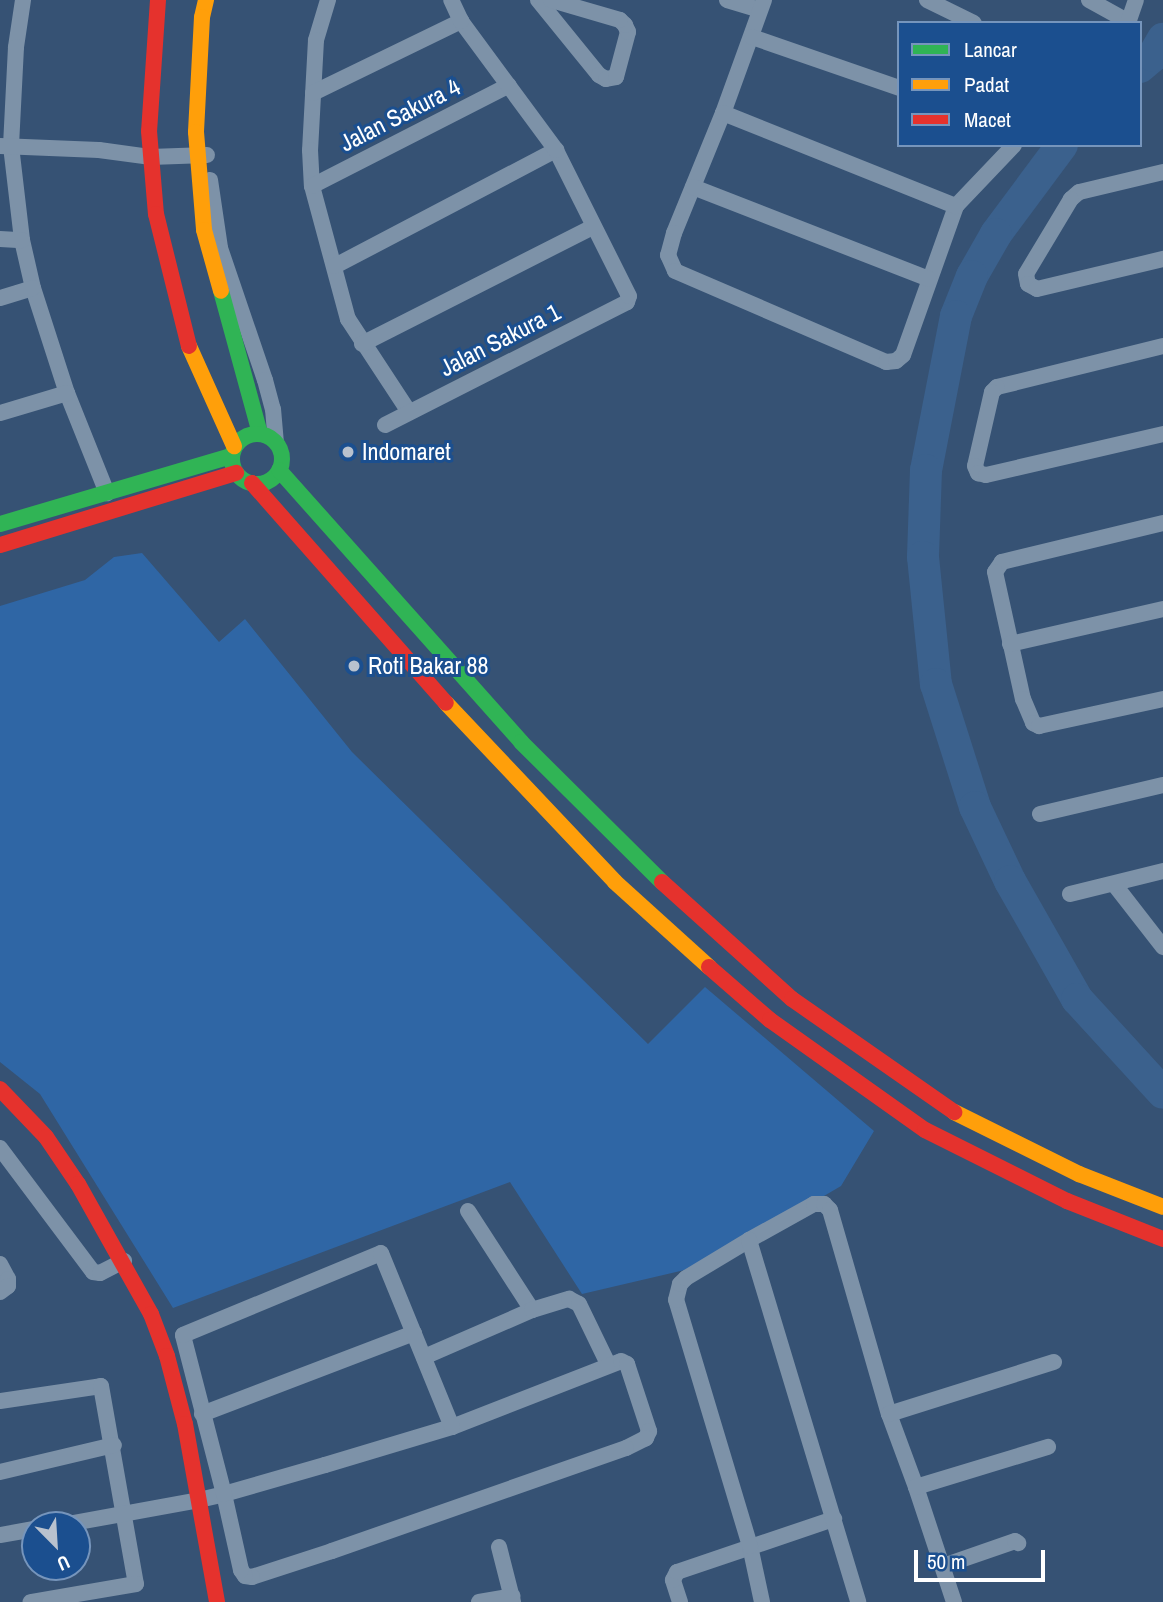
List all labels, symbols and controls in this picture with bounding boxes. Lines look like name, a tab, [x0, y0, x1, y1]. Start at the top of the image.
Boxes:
legend	[897, 21, 1142, 147]
text: Lancar	[964, 35, 1017, 64]
text: Padat	[964, 70, 1009, 99]
street label: Jalan Sakura 4	[335, 72, 465, 158]
text: Macet	[964, 105, 1011, 134]
street label: Jalan Sakura 1	[435, 297, 565, 383]
place label: Indomaret	[362, 438, 451, 466]
marker: Indomaret	[340, 444, 356, 460]
place label: Roti Bakar 88	[368, 652, 488, 680]
marker: Roti Bakar 88	[346, 658, 362, 674]
north arrow	[21, 1511, 91, 1581]
scale bar	[918, 1536, 1049, 1580]
text: 50 m	[927, 1547, 965, 1576]
text: U	[53, 1549, 74, 1578]

